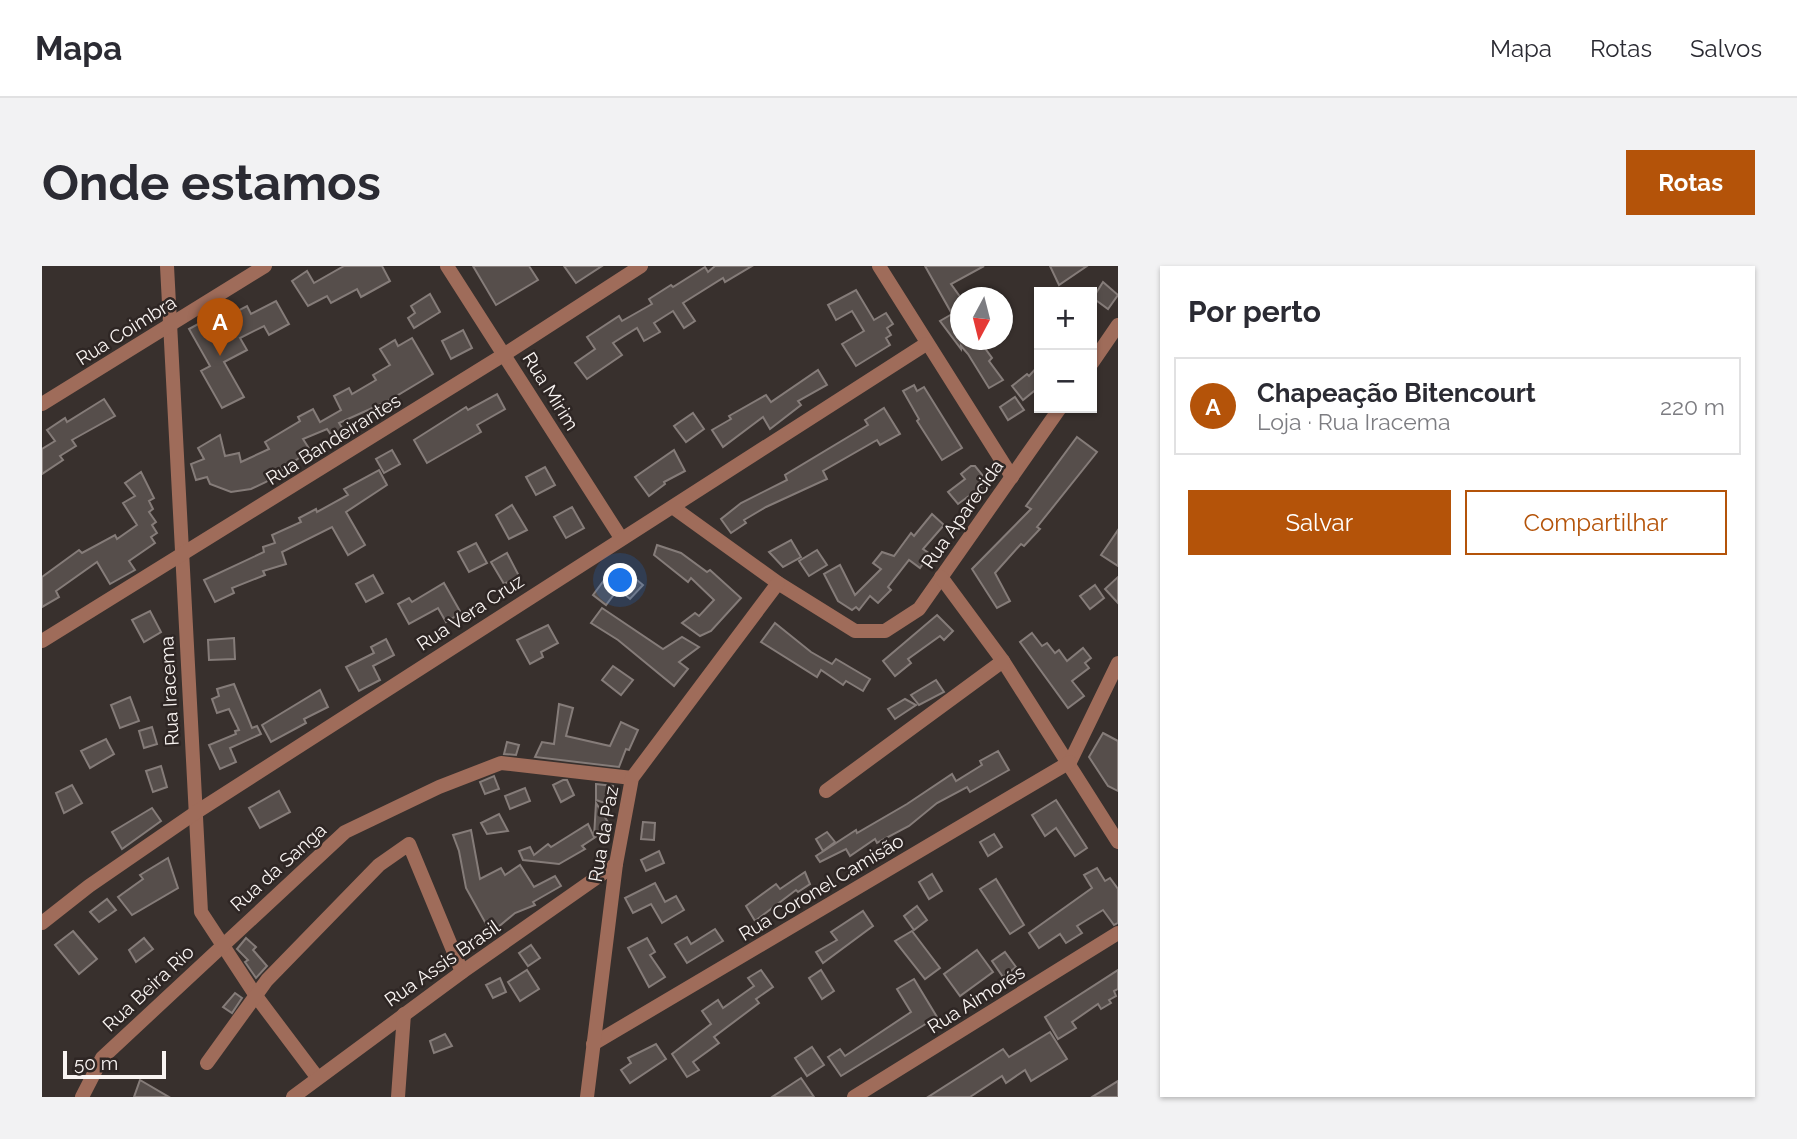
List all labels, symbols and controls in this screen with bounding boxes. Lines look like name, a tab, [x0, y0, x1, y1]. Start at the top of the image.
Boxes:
text: Mapa	[35, 29, 122, 68]
text: Mapa	[1490, 34, 1552, 63]
text: Rotas	[1590, 34, 1652, 63]
text: Salvos	[1690, 34, 1762, 63]
button: Rotas	[1626, 150, 1755, 215]
text: Onde estamos	[42, 154, 381, 211]
north arrow	[950, 287, 1013, 350]
map controls	[1034, 287, 1097, 413]
button: +	[1034, 287, 1097, 350]
street label: Rua Coimbra	[72, 291, 180, 369]
text: Por perto	[1188, 294, 1321, 329]
pin: A	[197, 298, 243, 356]
street label: Rua Mirim	[518, 348, 584, 434]
button: −	[1034, 350, 1097, 413]
text: Chapeação Bitencourt	[1257, 378, 1536, 408]
street label: Rua Bandeirantes	[262, 389, 404, 489]
text: A	[1205, 393, 1221, 420]
text: 220 m	[1660, 393, 1725, 420]
text: Loja · Rua Iracema	[1257, 408, 1450, 435]
street label: Rua Aparecida	[916, 456, 1008, 572]
button: Salvar	[1188, 490, 1451, 555]
button: Compartilhar	[1465, 490, 1727, 555]
your location	[603, 563, 637, 597]
street label: Rua Vera Cruz	[412, 569, 528, 655]
street label: Rua Iracema	[155, 636, 183, 746]
street label: Rua da Paz	[584, 784, 622, 884]
street label: Rua da Sanga	[226, 818, 330, 916]
street label: Rua Coronel Camisão	[735, 829, 907, 945]
street label: Rua Assis Brasil	[380, 915, 504, 1011]
street label: Rua Beira Rio	[98, 940, 198, 1036]
street label: Rua Aimorés	[923, 960, 1029, 1038]
scale bar	[63, 1048, 166, 1080]
text: 50 m	[74, 1052, 118, 1074]

